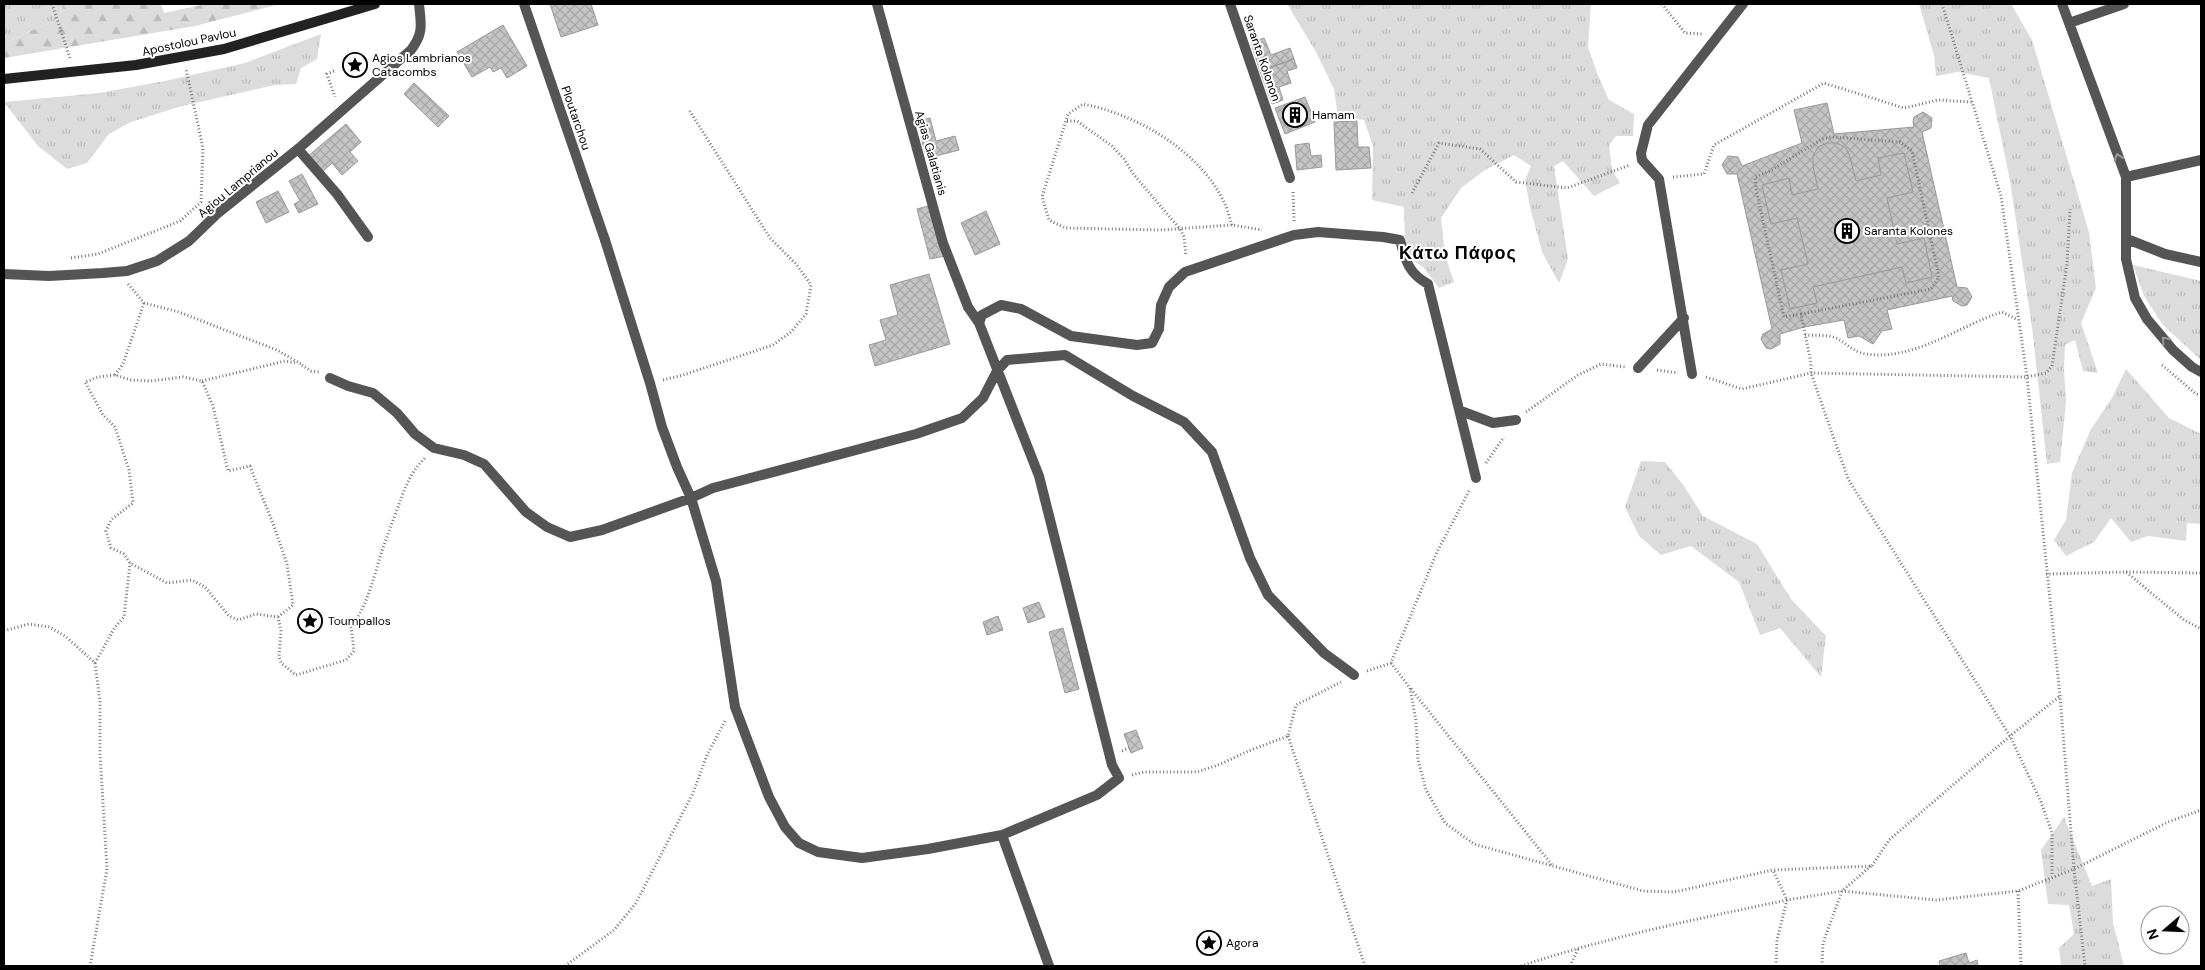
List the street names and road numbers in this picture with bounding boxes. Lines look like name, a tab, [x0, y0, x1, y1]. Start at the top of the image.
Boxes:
street label: Saranta Kolonon	[1240, 13, 1284, 103]
street label: Apostolou Pavlou	[140, 24, 238, 60]
street label: Ploutarchou	[558, 84, 594, 152]
street label: Agias Galatianis	[911, 109, 951, 197]
street label: Agiou Lamprianou	[194, 144, 282, 221]

